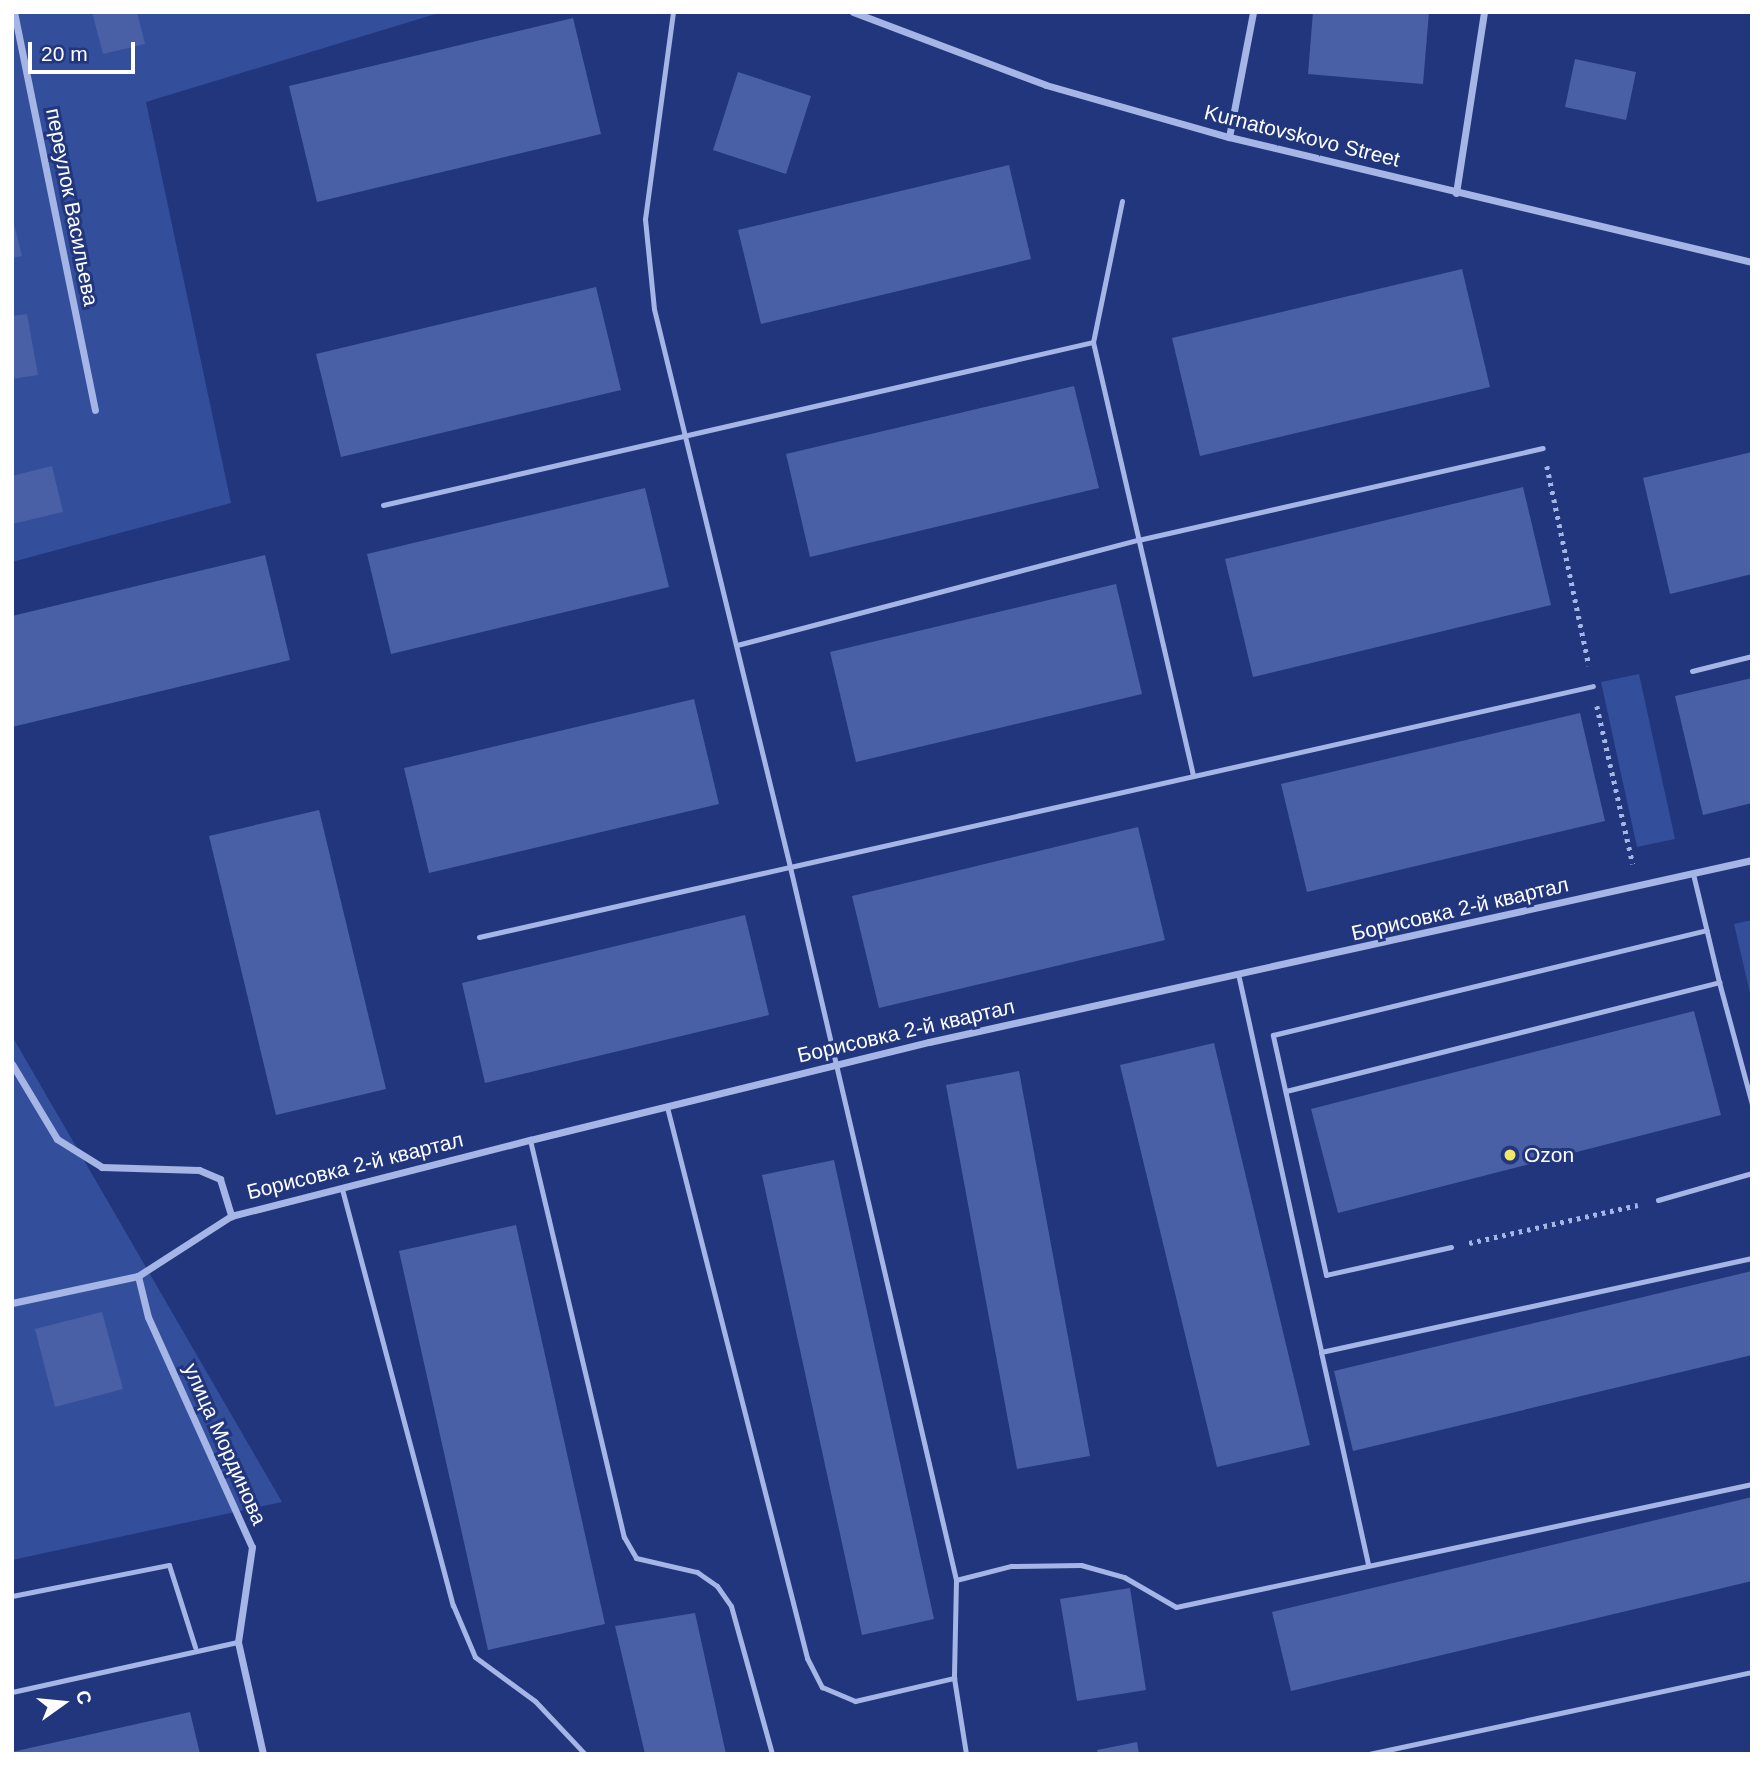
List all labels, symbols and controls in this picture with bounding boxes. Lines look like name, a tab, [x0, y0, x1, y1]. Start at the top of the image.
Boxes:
scale bar	[32, 28, 138, 72]
text: 20 m	[41, 42, 88, 65]
street label: Kurnatovskovo Street	[1202, 99, 1402, 173]
street label: переулок Васильева	[40, 106, 104, 308]
street label: Борисовка 2-й квартал	[1349, 872, 1571, 946]
street label: Борисовка 2-й квартал	[795, 994, 1017, 1068]
street label: Борисовка 2-й квартал	[244, 1127, 466, 1205]
place label: Ozon	[1524, 1142, 1574, 1168]
marker: Ozon	[1502, 1147, 1518, 1163]
street label: улица Мординова	[178, 1359, 272, 1529]
north arrow	[28, 1668, 98, 1738]
text: С	[72, 1688, 96, 1707]

